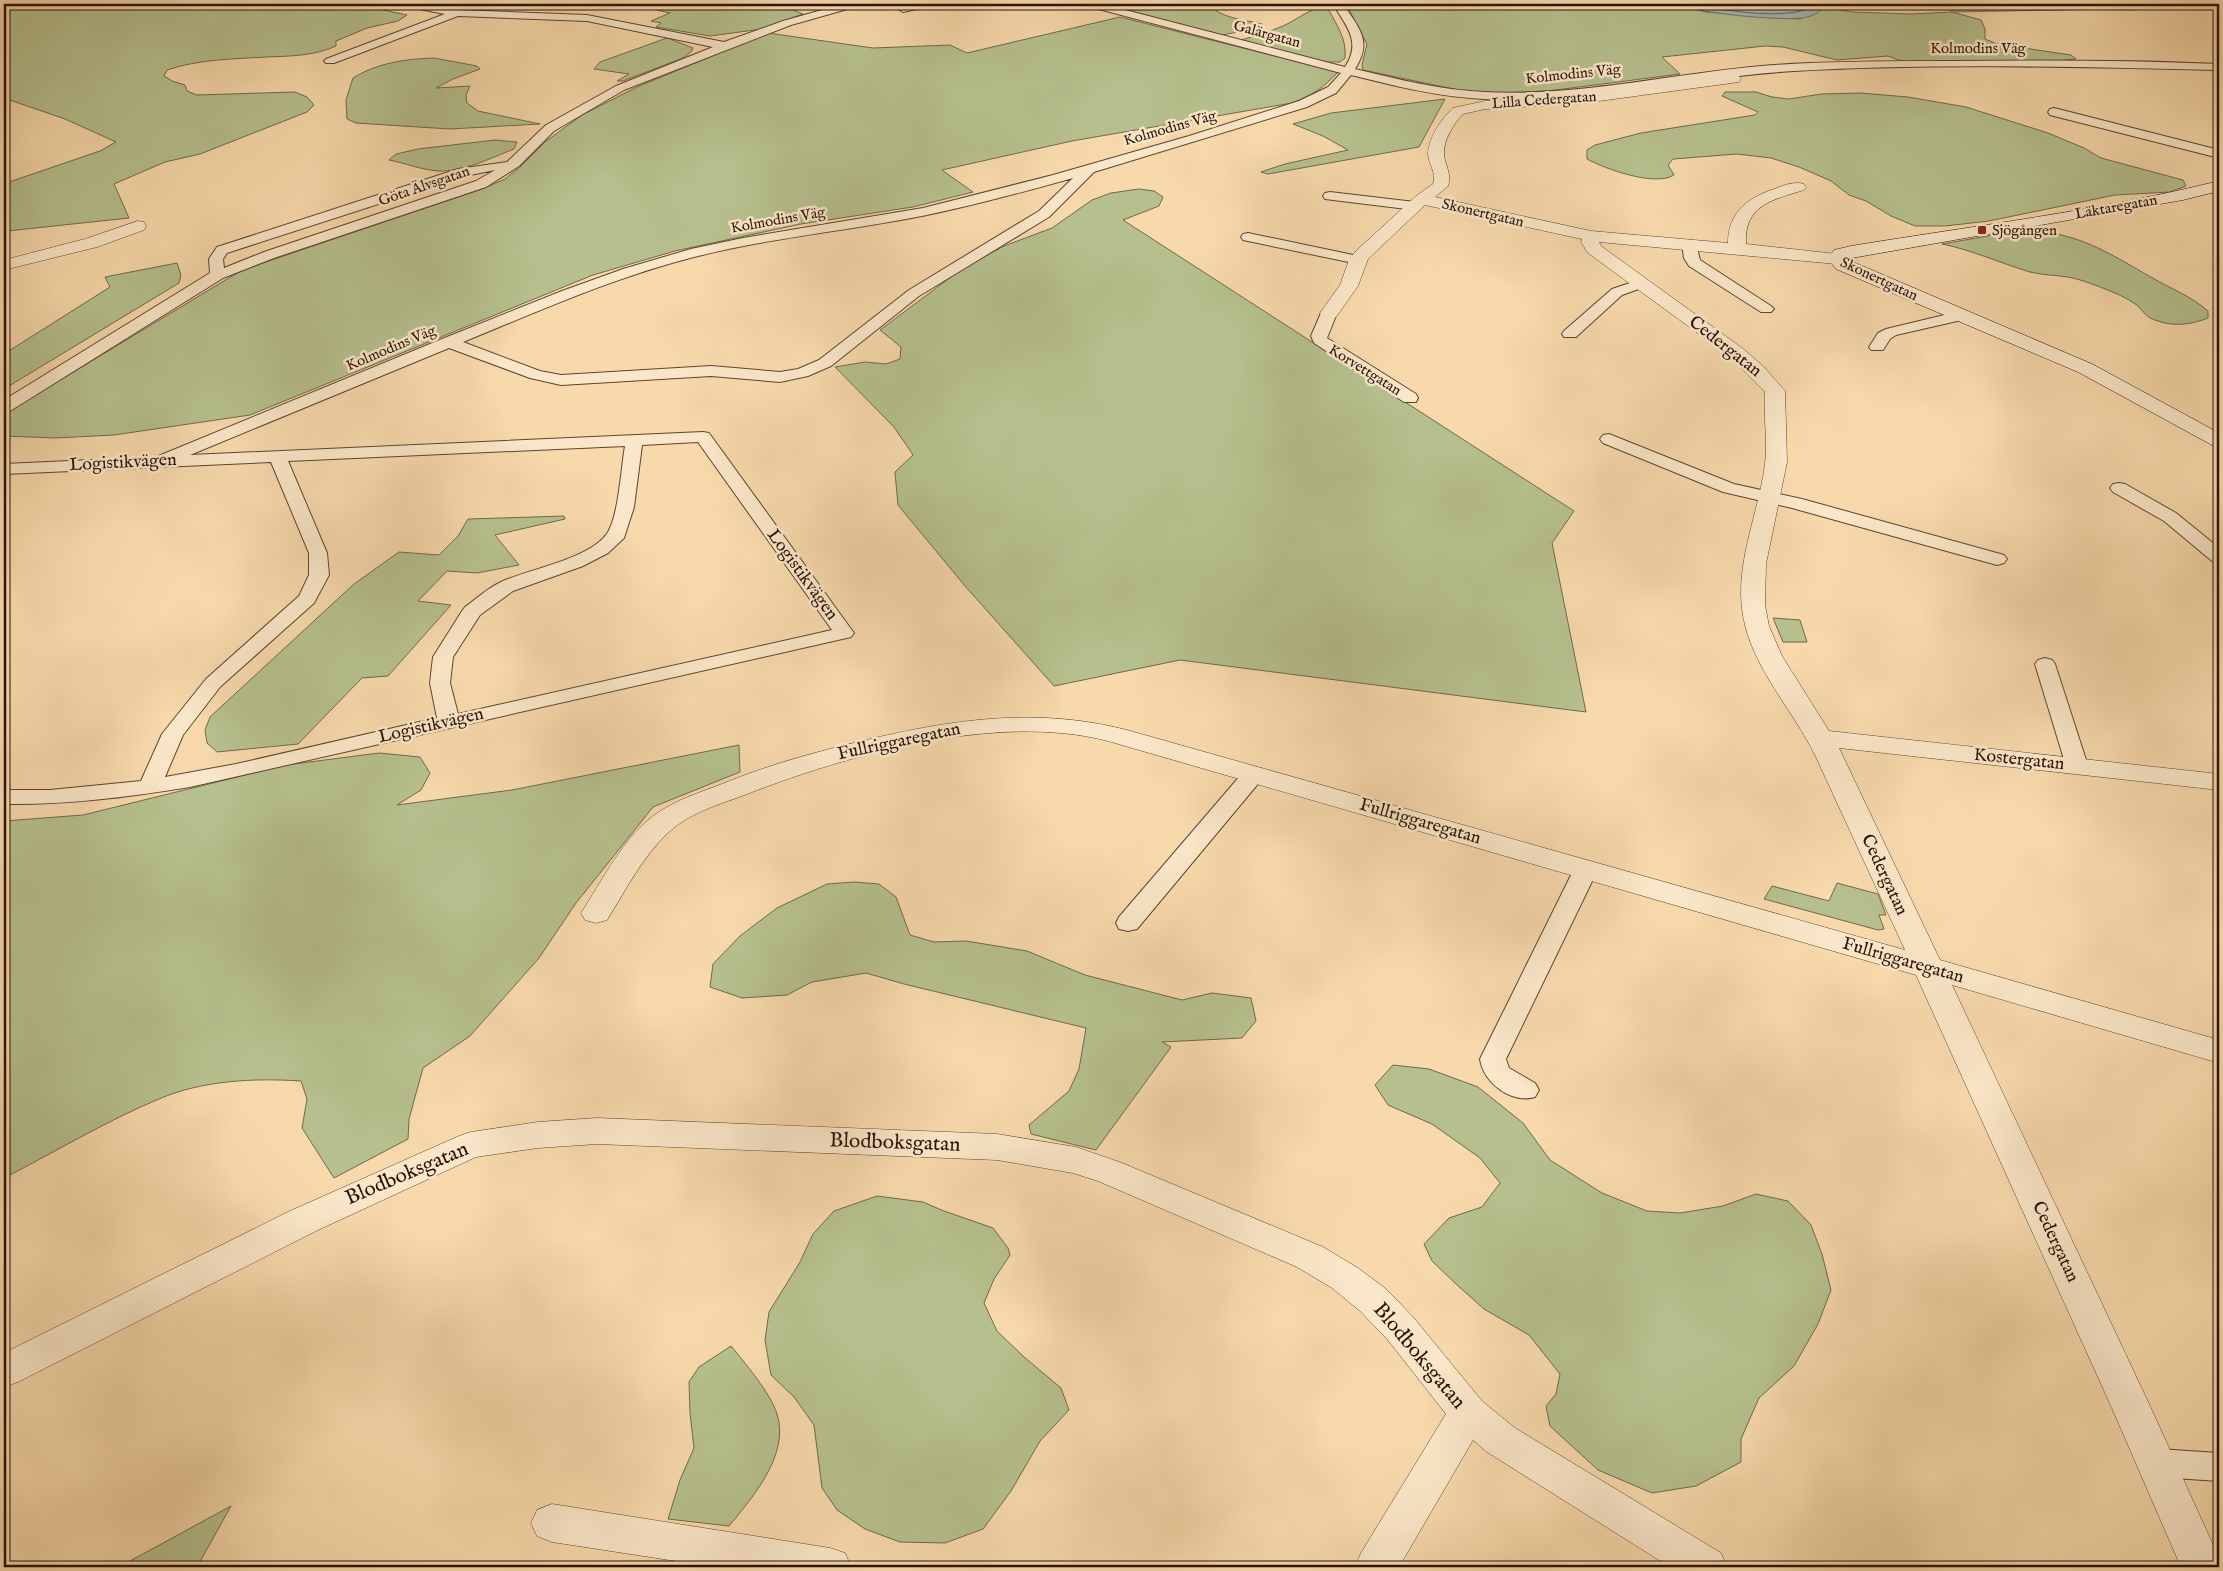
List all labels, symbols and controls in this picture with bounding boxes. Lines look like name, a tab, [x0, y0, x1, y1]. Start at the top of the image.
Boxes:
street label: Galärgatan	[1231, 16, 1303, 52]
street label: Kolmodins Väg	[1930, 39, 2027, 58]
street label: Kolmodins Väg	[1525, 59, 1622, 88]
street label: Lilla Cedergatan	[1491, 87, 1597, 113]
street label: Kolmodins Väg	[1121, 105, 1219, 150]
street label: Göta Älvsgatan	[376, 162, 472, 210]
street label: Läktaregatan	[2073, 190, 2159, 224]
street label: Skonertgatan	[1440, 194, 1526, 232]
street label: Kolmodins Väg	[729, 202, 828, 238]
place label: Sjögången	[1992, 221, 2057, 240]
marker: Sjögången	[1976, 224, 1988, 236]
street label: Skonertgatan	[1837, 253, 1921, 305]
street label: Cedergatan	[1684, 311, 1767, 383]
street label: Kolmodins Väg	[343, 320, 439, 375]
street label: Korvettgatan	[1325, 340, 1405, 400]
street label: Logistikvägen	[69, 449, 178, 477]
street label: Logistikvägen	[761, 525, 843, 626]
street label: Logistikvägen	[376, 703, 486, 749]
street label: Fullriggaregatan	[835, 718, 963, 766]
street label: Kostergatan	[1972, 744, 2066, 776]
street label: Fullriggaregatan	[1357, 794, 1484, 850]
street label: Cedergatan	[1855, 831, 1913, 920]
street label: Fullriggaregatan	[1840, 933, 1967, 989]
street label: Blodboksgatan	[829, 1127, 961, 1159]
street label: Blodboksgatan	[341, 1136, 473, 1212]
street label: Cedergatan	[2026, 1198, 2084, 1287]
street label: Blodboksgatan	[1367, 1297, 1471, 1415]

